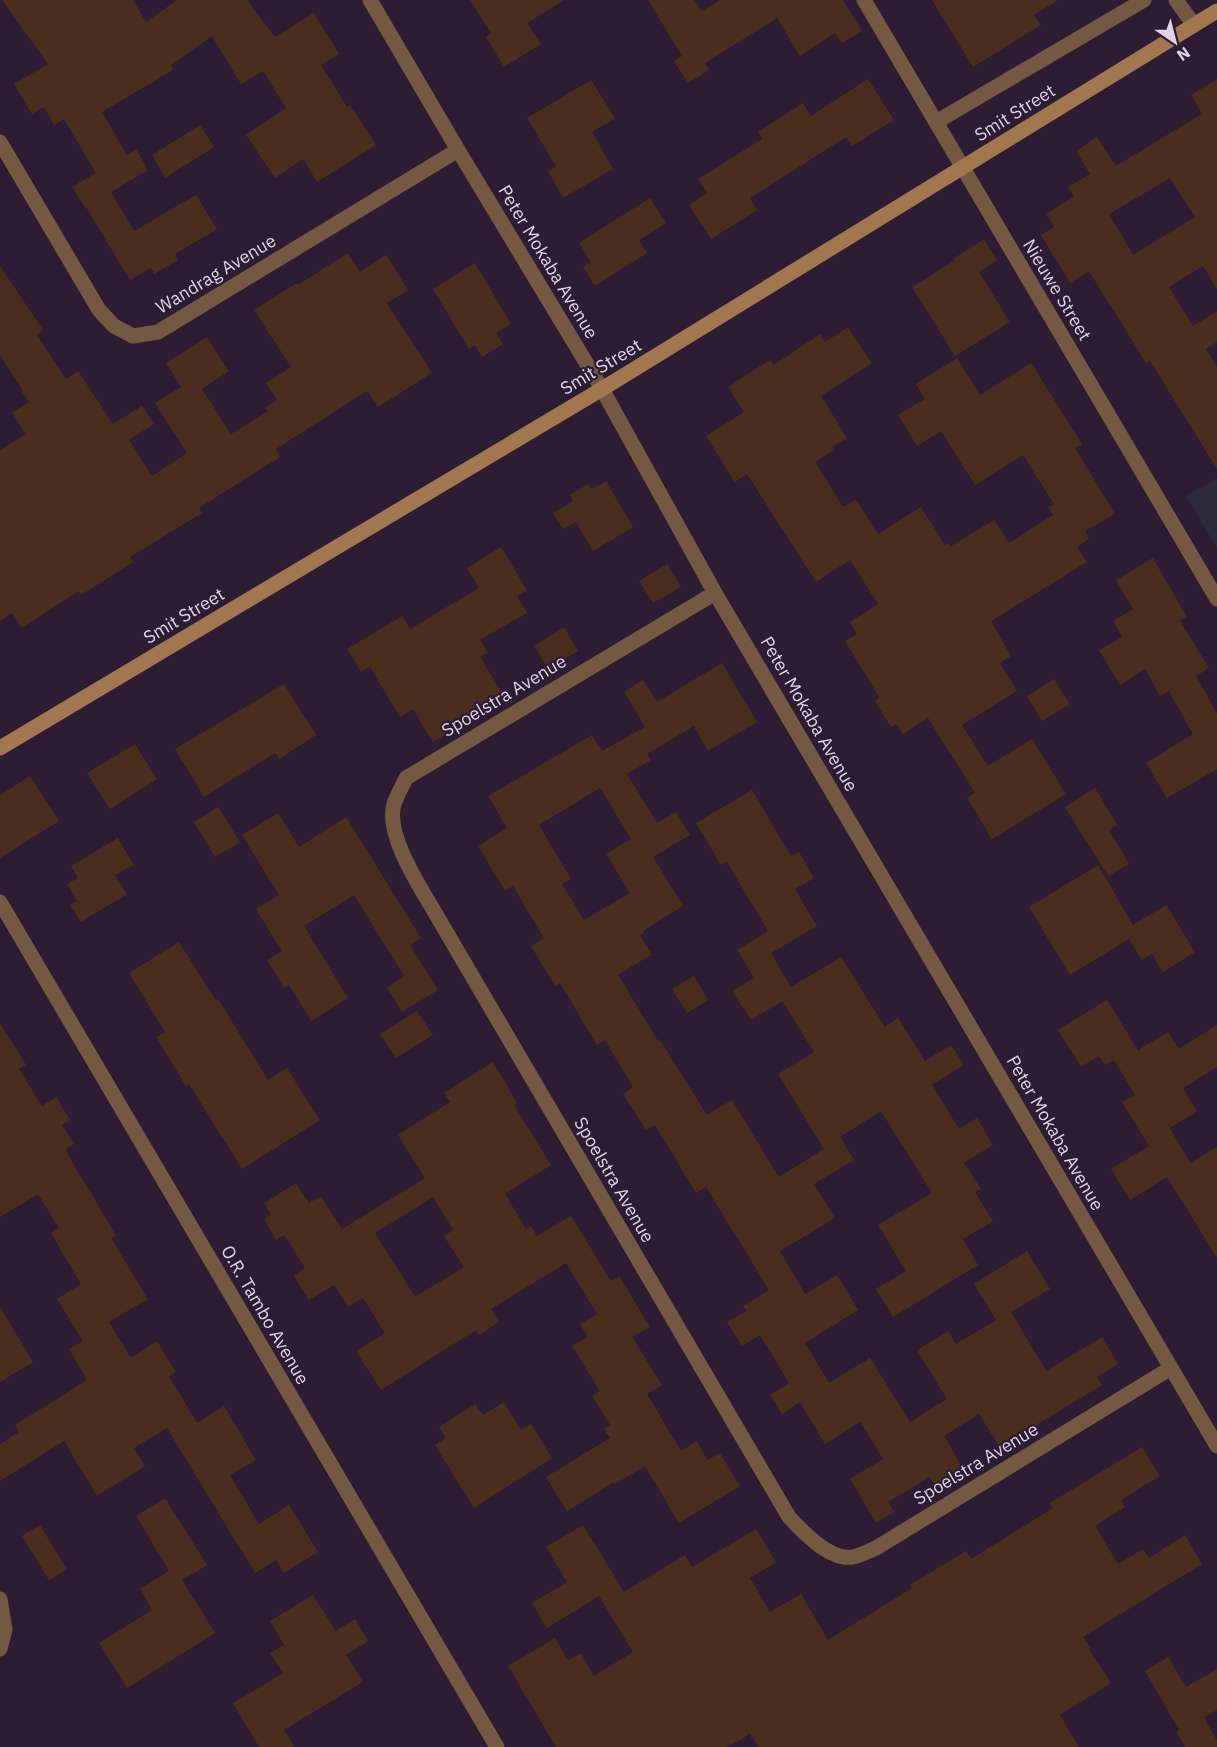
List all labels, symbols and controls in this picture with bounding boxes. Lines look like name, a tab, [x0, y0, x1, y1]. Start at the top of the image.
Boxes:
north arrow	[1145, 12, 1205, 72]
text: N	[1173, 43, 1194, 66]
street label: Smit Street	[970, 79, 1059, 146]
street label: Peter Mokaba Avenue	[493, 181, 604, 343]
street label: Wandrag Avenue	[151, 229, 280, 318]
street label: Nieuwe Street	[1018, 235, 1097, 345]
street label: Smit Street	[556, 333, 646, 400]
street label: Smit Street	[139, 582, 229, 649]
street label: Peter Mokaba Avenue	[756, 632, 863, 796]
street label: Spoelstra Avenue	[437, 649, 570, 742]
street label: Peter Mokaba Avenue	[1002, 1051, 1109, 1215]
street label: Spoelstra Avenue	[569, 1113, 660, 1247]
street label: O.R. Tambo Avenue	[216, 1241, 315, 1389]
street label: Spoelstra Avenue	[909, 1417, 1042, 1510]

